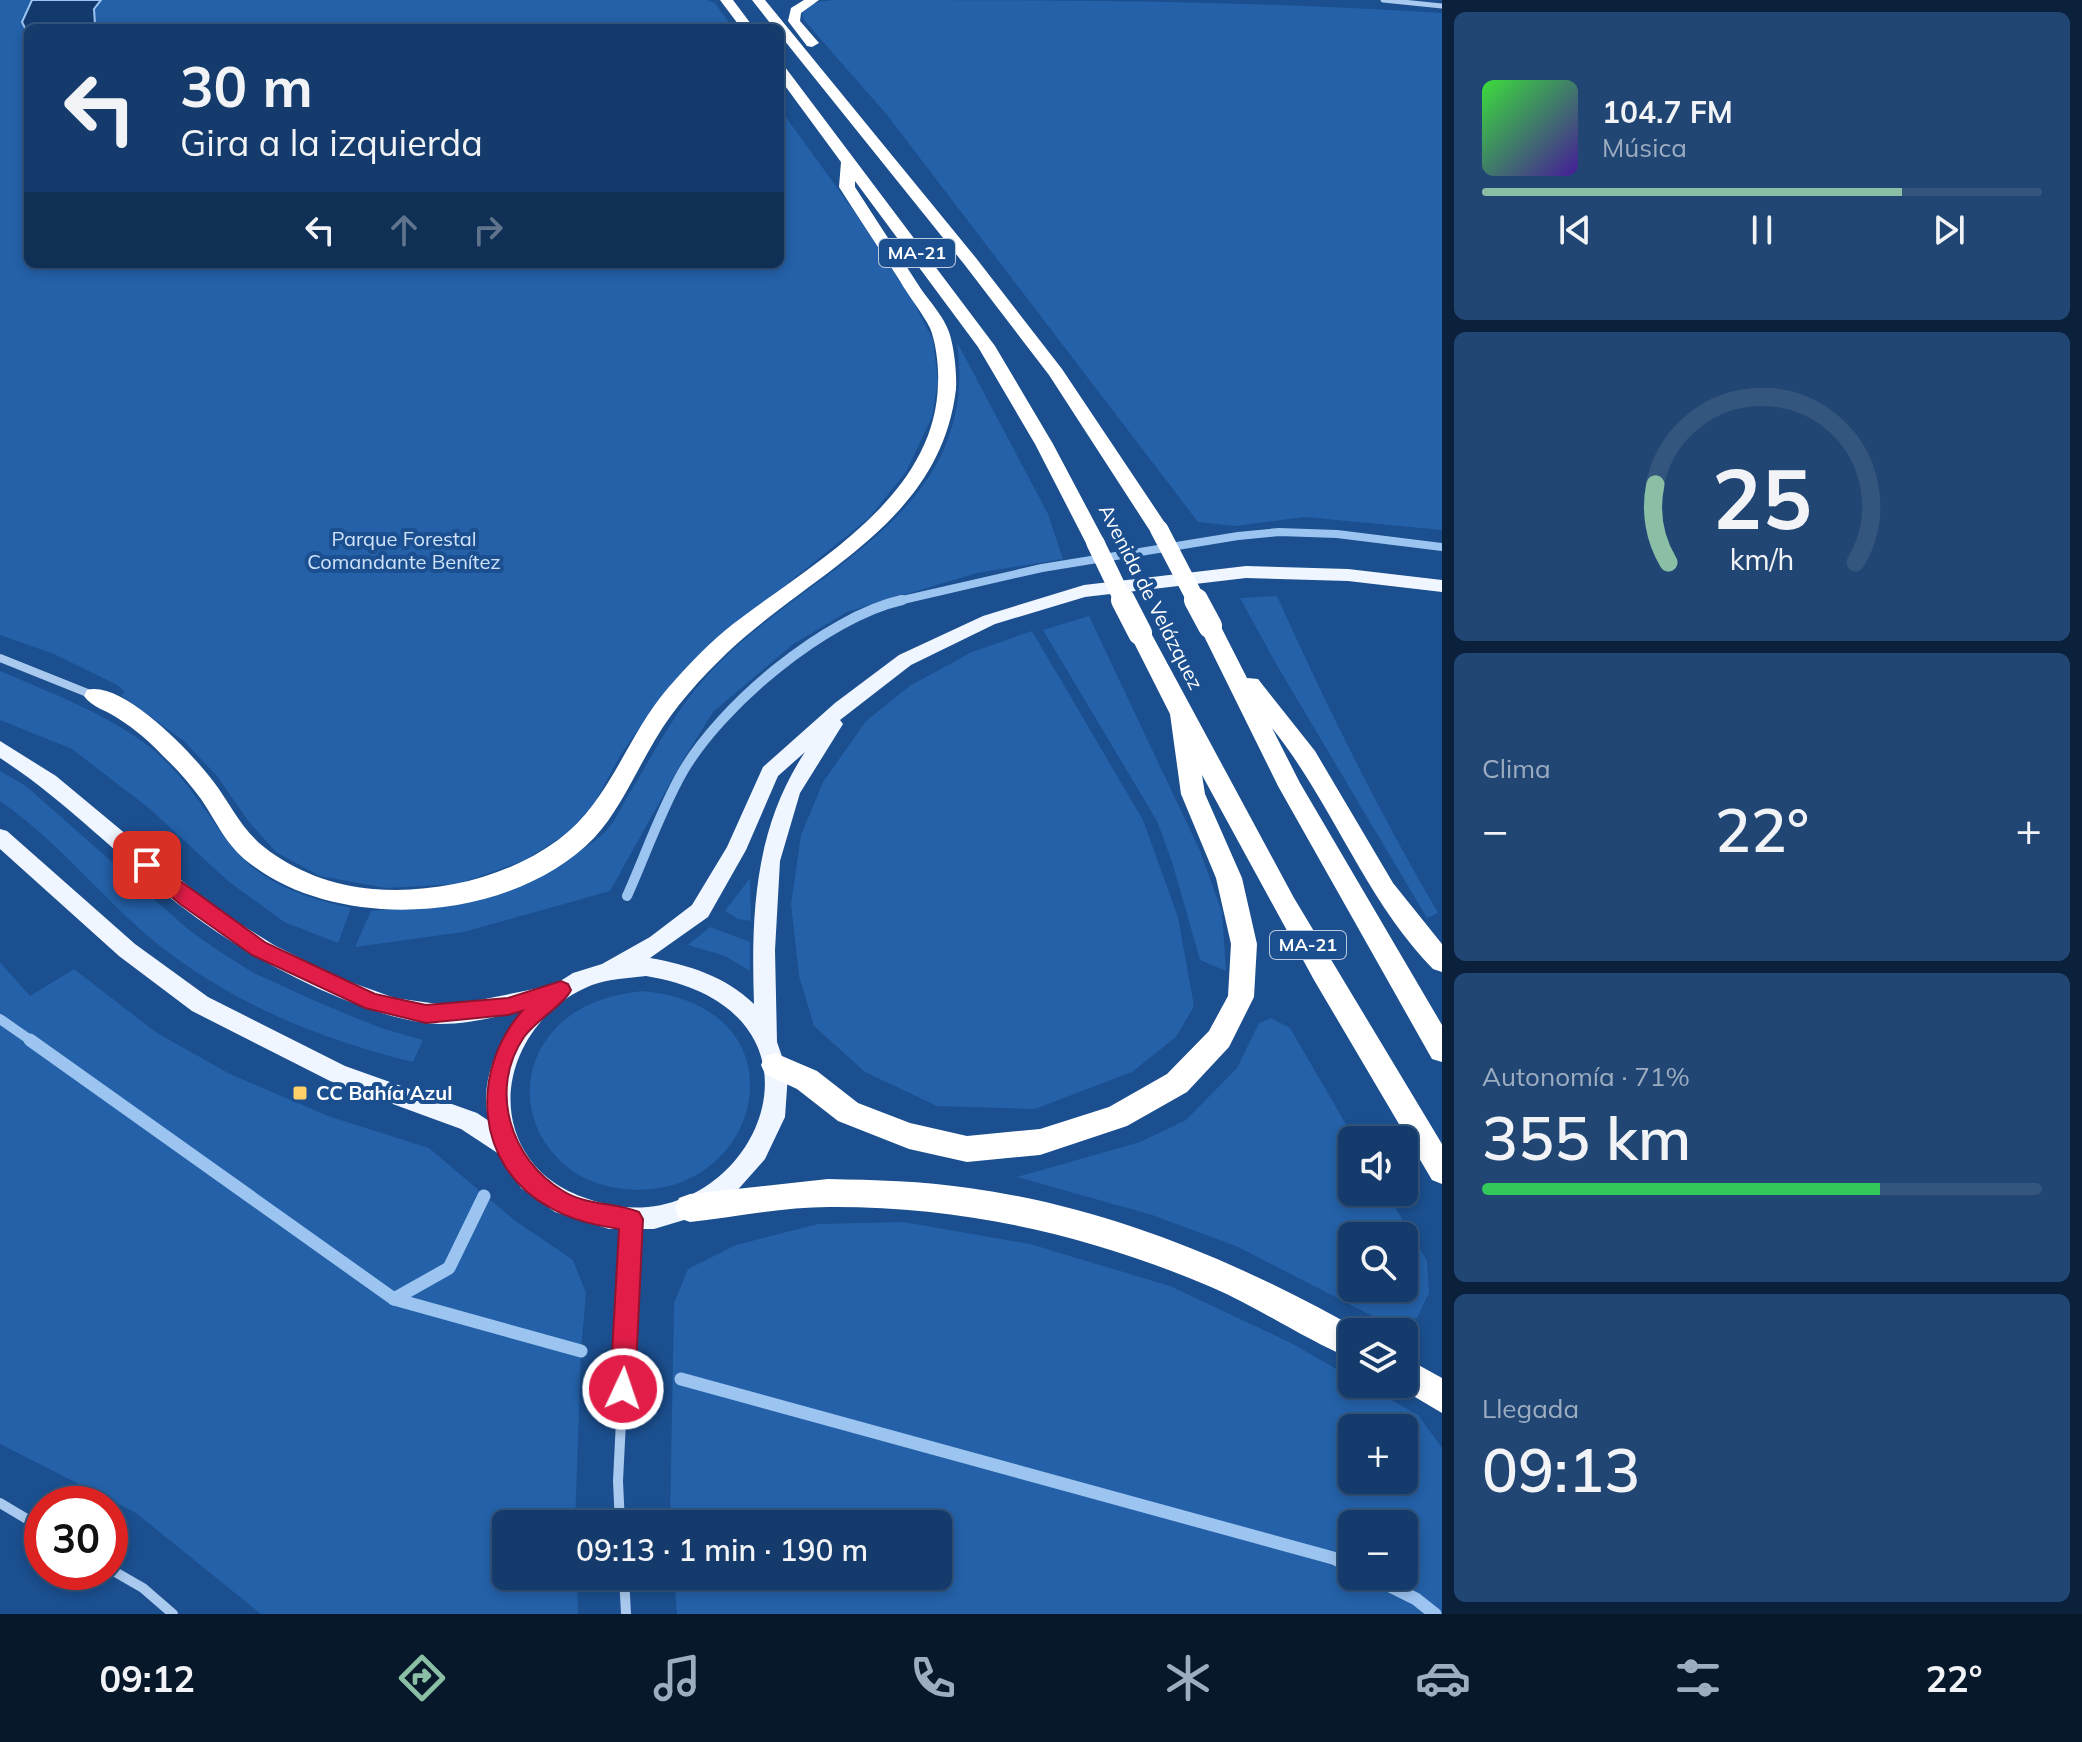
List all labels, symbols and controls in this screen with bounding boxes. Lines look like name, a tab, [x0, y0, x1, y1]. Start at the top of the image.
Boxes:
text: 30 m	[180, 51, 313, 121]
icon: left	[48, 56, 152, 160]
text: 104.7 FM	[1602, 93, 1733, 131]
text: Gira a la izquierda	[180, 120, 483, 165]
text: Música	[1602, 131, 1687, 164]
icon: left	[298, 208, 342, 252]
icon: ahead	[382, 208, 426, 252]
icon: right	[466, 208, 510, 252]
icon: previous	[1553, 208, 1597, 252]
icon: pause	[1740, 208, 1784, 252]
icon: next	[1927, 208, 1971, 252]
road number: MA-21	[879, 239, 955, 267]
text: 25	[1712, 444, 1812, 549]
street label: Avenida de Velázquez	[1094, 500, 1209, 694]
park label: Parque Forestal Comandante Benítez	[307, 526, 501, 574]
text: km/h	[1730, 541, 1794, 577]
text: Clima	[1482, 752, 1551, 785]
text: 22°	[1715, 792, 1809, 867]
text: −	[1482, 802, 1508, 857]
text: +	[2016, 802, 2042, 857]
pin	[113, 831, 181, 899]
icon: arrive	[125, 843, 169, 887]
road number: MA-21	[1270, 931, 1346, 959]
text: Autonomía · 71%	[1482, 1060, 1690, 1093]
place label: CC Bahía Azul	[316, 1080, 452, 1105]
marker: CC Bahía Azul	[291, 1084, 309, 1102]
text: 355 km	[1482, 1100, 1691, 1175]
map controls	[1338, 1126, 1418, 1590]
button: sound	[1338, 1126, 1418, 1206]
button: search	[1338, 1222, 1418, 1302]
button: layers	[1338, 1318, 1418, 1398]
position arrow	[581, 1347, 665, 1431]
text: Llegada	[1482, 1392, 1579, 1425]
button: +	[1338, 1414, 1418, 1494]
text: 09:13	[1482, 1432, 1640, 1507]
speed limit sign: 30	[24, 1486, 128, 1590]
button: −	[1338, 1510, 1418, 1590]
text: 09:13 · 1 min · 190 m	[576, 1531, 868, 1569]
icon: directions	[394, 1650, 450, 1706]
icon: music	[649, 1650, 705, 1706]
icon: phone	[905, 1650, 961, 1706]
icon: climate	[1160, 1650, 1216, 1706]
icon: car	[1415, 1650, 1471, 1706]
icon: filters	[1670, 1650, 1726, 1706]
text: 09:12	[100, 1656, 195, 1701]
text: 22°	[1925, 1656, 1982, 1701]

